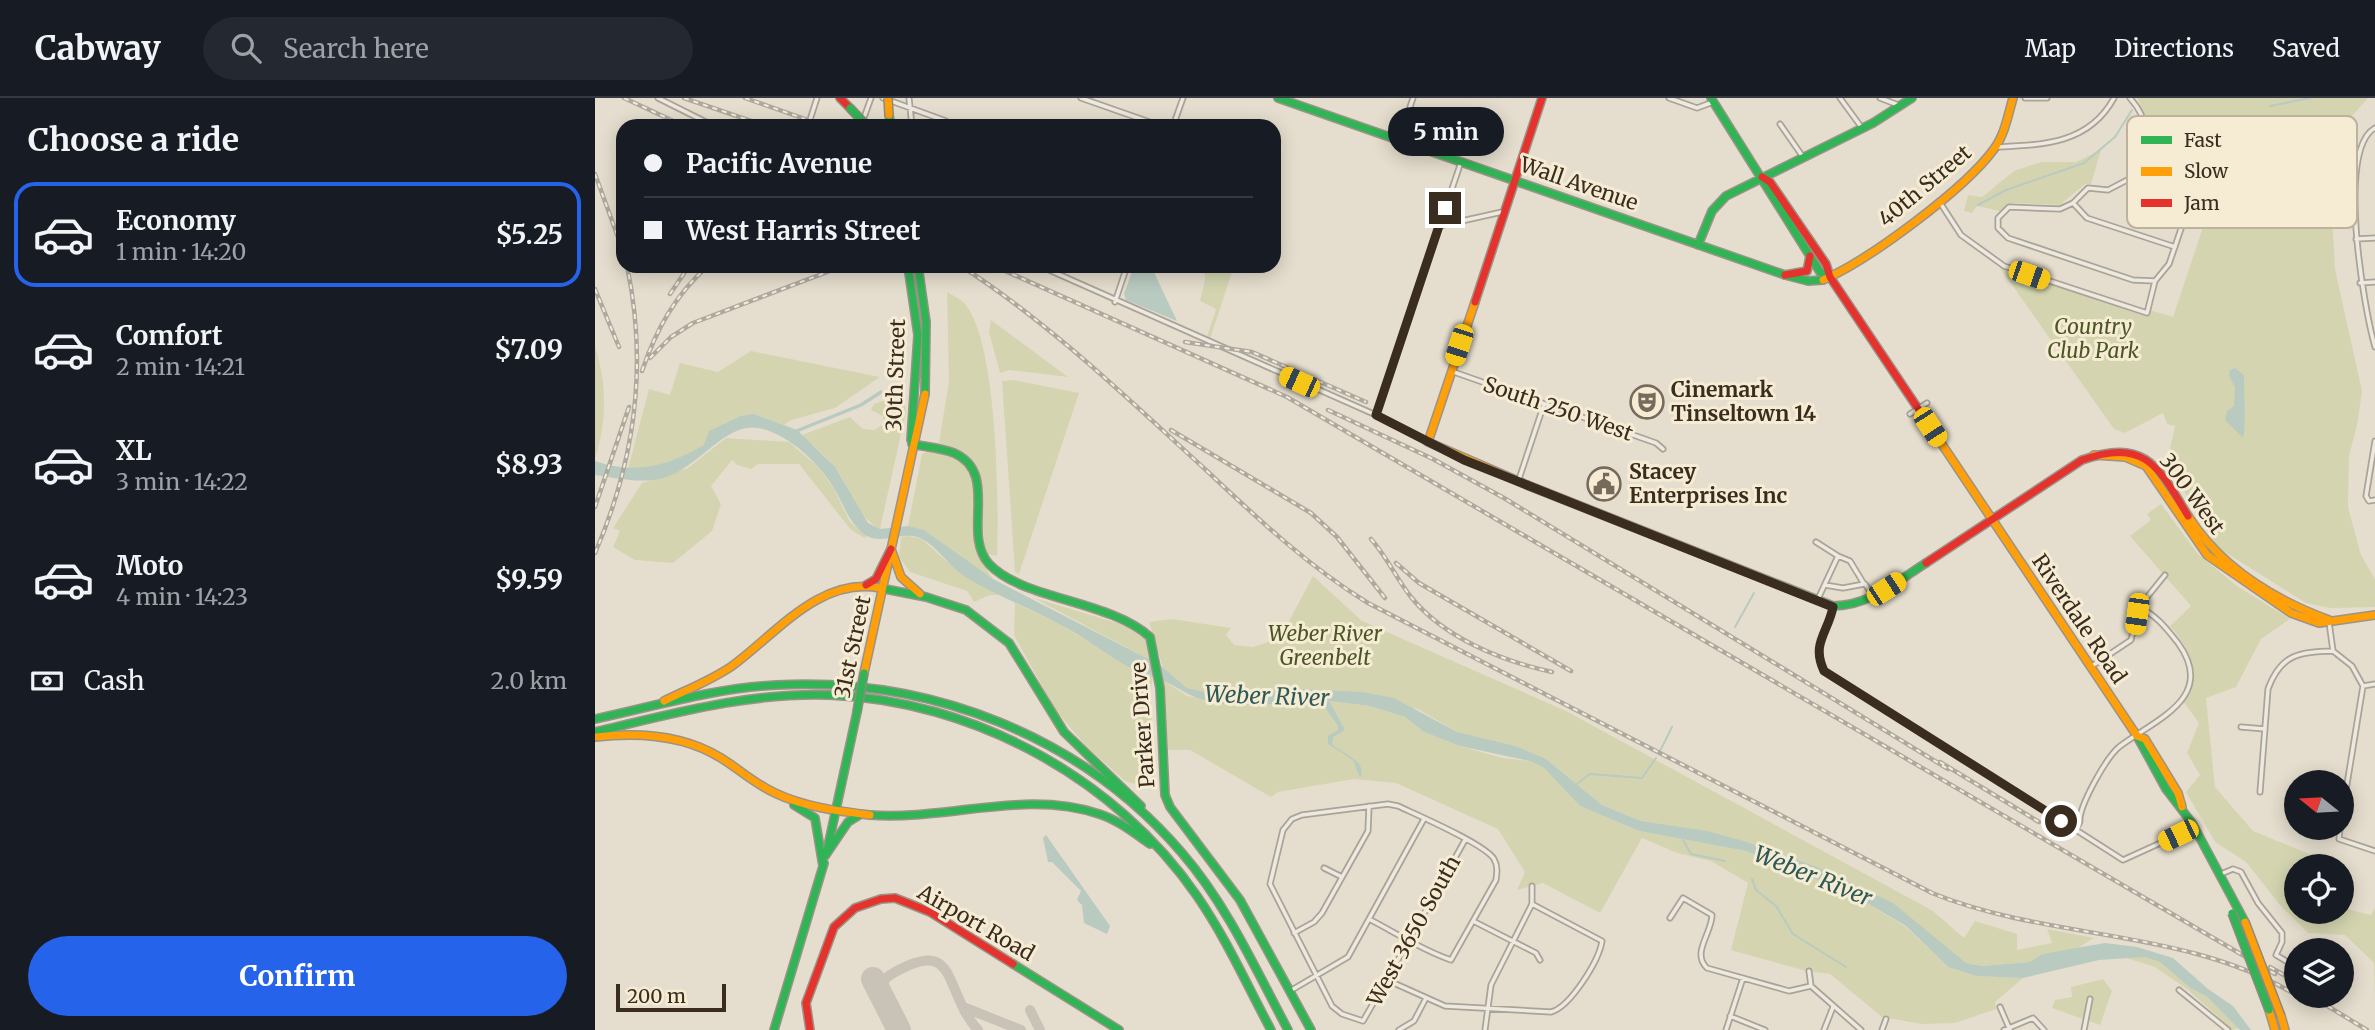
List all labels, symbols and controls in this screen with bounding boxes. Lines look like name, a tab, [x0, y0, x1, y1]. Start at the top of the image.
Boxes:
search box	[203, 17, 693, 80]
text: Cabway	[35, 28, 161, 69]
icon: search	[227, 29, 265, 67]
text: Search here	[283, 32, 429, 65]
text: Map	[2025, 33, 2076, 64]
text: Directions	[2114, 33, 2234, 64]
text: Saved	[2272, 33, 2340, 64]
callout: 5 min	[1387, 106, 1503, 155]
legend	[2127, 116, 2357, 228]
text: 5 min	[1413, 117, 1479, 146]
text: Choose a ride	[28, 120, 239, 160]
text: Fast	[2184, 128, 2222, 152]
street label: 40th Street	[1873, 139, 1977, 232]
text: Pacific Avenue	[686, 147, 872, 180]
street label: Wall Avenue	[1516, 150, 1642, 216]
text: Slow	[2184, 159, 2229, 183]
text: Jam	[2183, 191, 2220, 215]
route end	[1429, 192, 1461, 224]
icon: car	[32, 203, 95, 266]
text: Economy	[116, 204, 236, 237]
text: West Harris Street	[686, 214, 920, 247]
text: $5.25	[495, 218, 563, 251]
text: 1 min · 14:20	[116, 237, 246, 266]
car	[2006, 258, 2053, 292]
park label: Country Club Park	[2047, 313, 2140, 364]
icon: car	[32, 318, 95, 381]
street label: 30th Street	[880, 318, 911, 432]
text: Comfort	[116, 319, 222, 352]
car	[1443, 322, 1476, 368]
text: $7.09	[494, 333, 563, 366]
text: 2 min · 14:21	[116, 352, 245, 381]
car	[1276, 364, 1323, 400]
street label: South 250 West	[1480, 370, 1637, 447]
place label: Cinemark Tinseltown 14	[1671, 376, 1816, 427]
theatre icon: Cinemark Tinseltown 14	[1628, 383, 1666, 421]
car	[1910, 404, 1951, 450]
icon: car	[32, 433, 95, 496]
text: XL	[116, 434, 152, 467]
text: $8.93	[495, 448, 563, 481]
street label: 300 West	[2154, 448, 2231, 540]
place label: Stacey Enterprises Inc	[1629, 458, 1787, 509]
public building icon: Stacey Enterprises Inc	[1585, 465, 1623, 503]
text: 3 min · 14:22	[116, 467, 248, 496]
icon: car	[32, 548, 95, 611]
text: Moto	[116, 549, 183, 582]
street label: Riverdale Road	[2026, 549, 2133, 689]
text: $9.59	[495, 563, 563, 596]
car	[1863, 569, 1910, 609]
text: 4 min · 14:23	[116, 582, 248, 611]
car	[2124, 592, 2151, 636]
street label: 31st Street	[828, 593, 877, 701]
park label: Weber River Greenbelt	[1268, 620, 1383, 671]
street label: Parker Drive	[1125, 661, 1160, 789]
icon: cash	[28, 662, 66, 700]
text: Cash	[84, 664, 145, 697]
text: 2.0 km	[491, 666, 567, 695]
water label: Weber River	[1204, 679, 1331, 712]
north arrow	[2284, 770, 2354, 840]
map controls	[2284, 770, 2354, 1008]
route start	[2045, 805, 2077, 837]
car	[2155, 816, 2202, 854]
water label: Weber River	[1750, 839, 1877, 913]
street label: West 3650 South	[1360, 850, 1466, 1012]
button: locate	[2284, 854, 2354, 924]
street label: Airport Road	[912, 878, 1040, 967]
button: Confirm	[28, 936, 567, 1016]
button: layers	[2284, 938, 2354, 1008]
scale bar	[616, 981, 726, 1013]
text: 200 m	[627, 984, 686, 1008]

